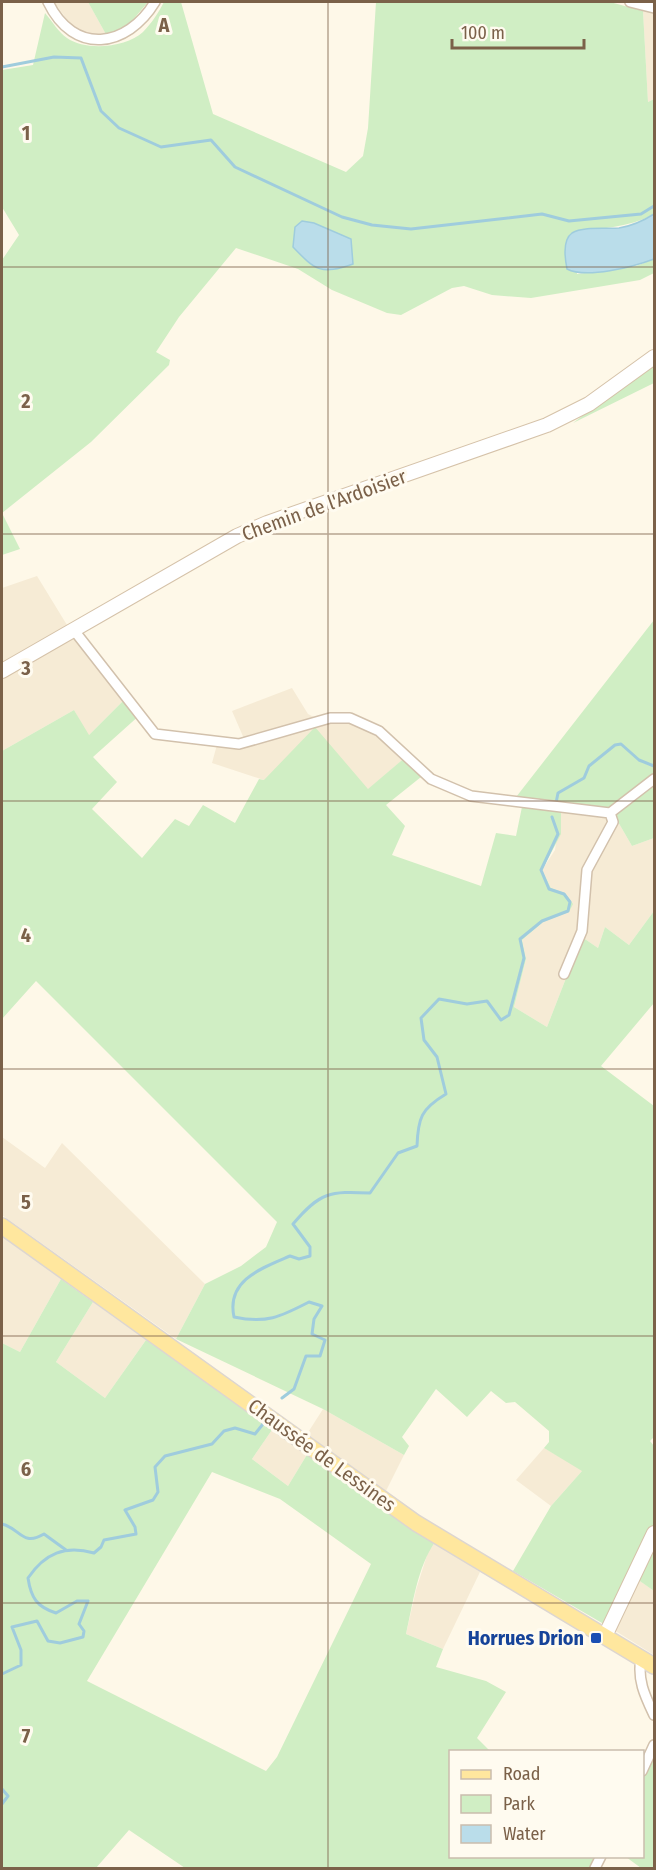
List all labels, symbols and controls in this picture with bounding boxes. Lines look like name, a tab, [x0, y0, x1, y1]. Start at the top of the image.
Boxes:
scale bar	[452, 12, 584, 50]
text: A	[158, 13, 171, 37]
text: 100 m	[461, 22, 505, 44]
text: 1	[22, 121, 30, 145]
text: 2	[20, 389, 31, 413]
street label: Chemin de l'Ardoisier	[238, 464, 410, 546]
text: 3	[20, 656, 31, 680]
text: 4	[21, 923, 31, 947]
text: 5	[21, 1190, 31, 1214]
street label: Chaussée de Lessines	[244, 1393, 400, 1517]
text: 6	[21, 1457, 31, 1481]
place label: Horrues Drion	[468, 1626, 584, 1650]
marker: Horrues Drion	[589, 1631, 603, 1645]
text: 7	[22, 1724, 31, 1748]
legend	[449, 1750, 644, 1858]
text: Road	[503, 1763, 540, 1785]
text: Park	[503, 1793, 536, 1815]
text: Water	[503, 1823, 546, 1845]

